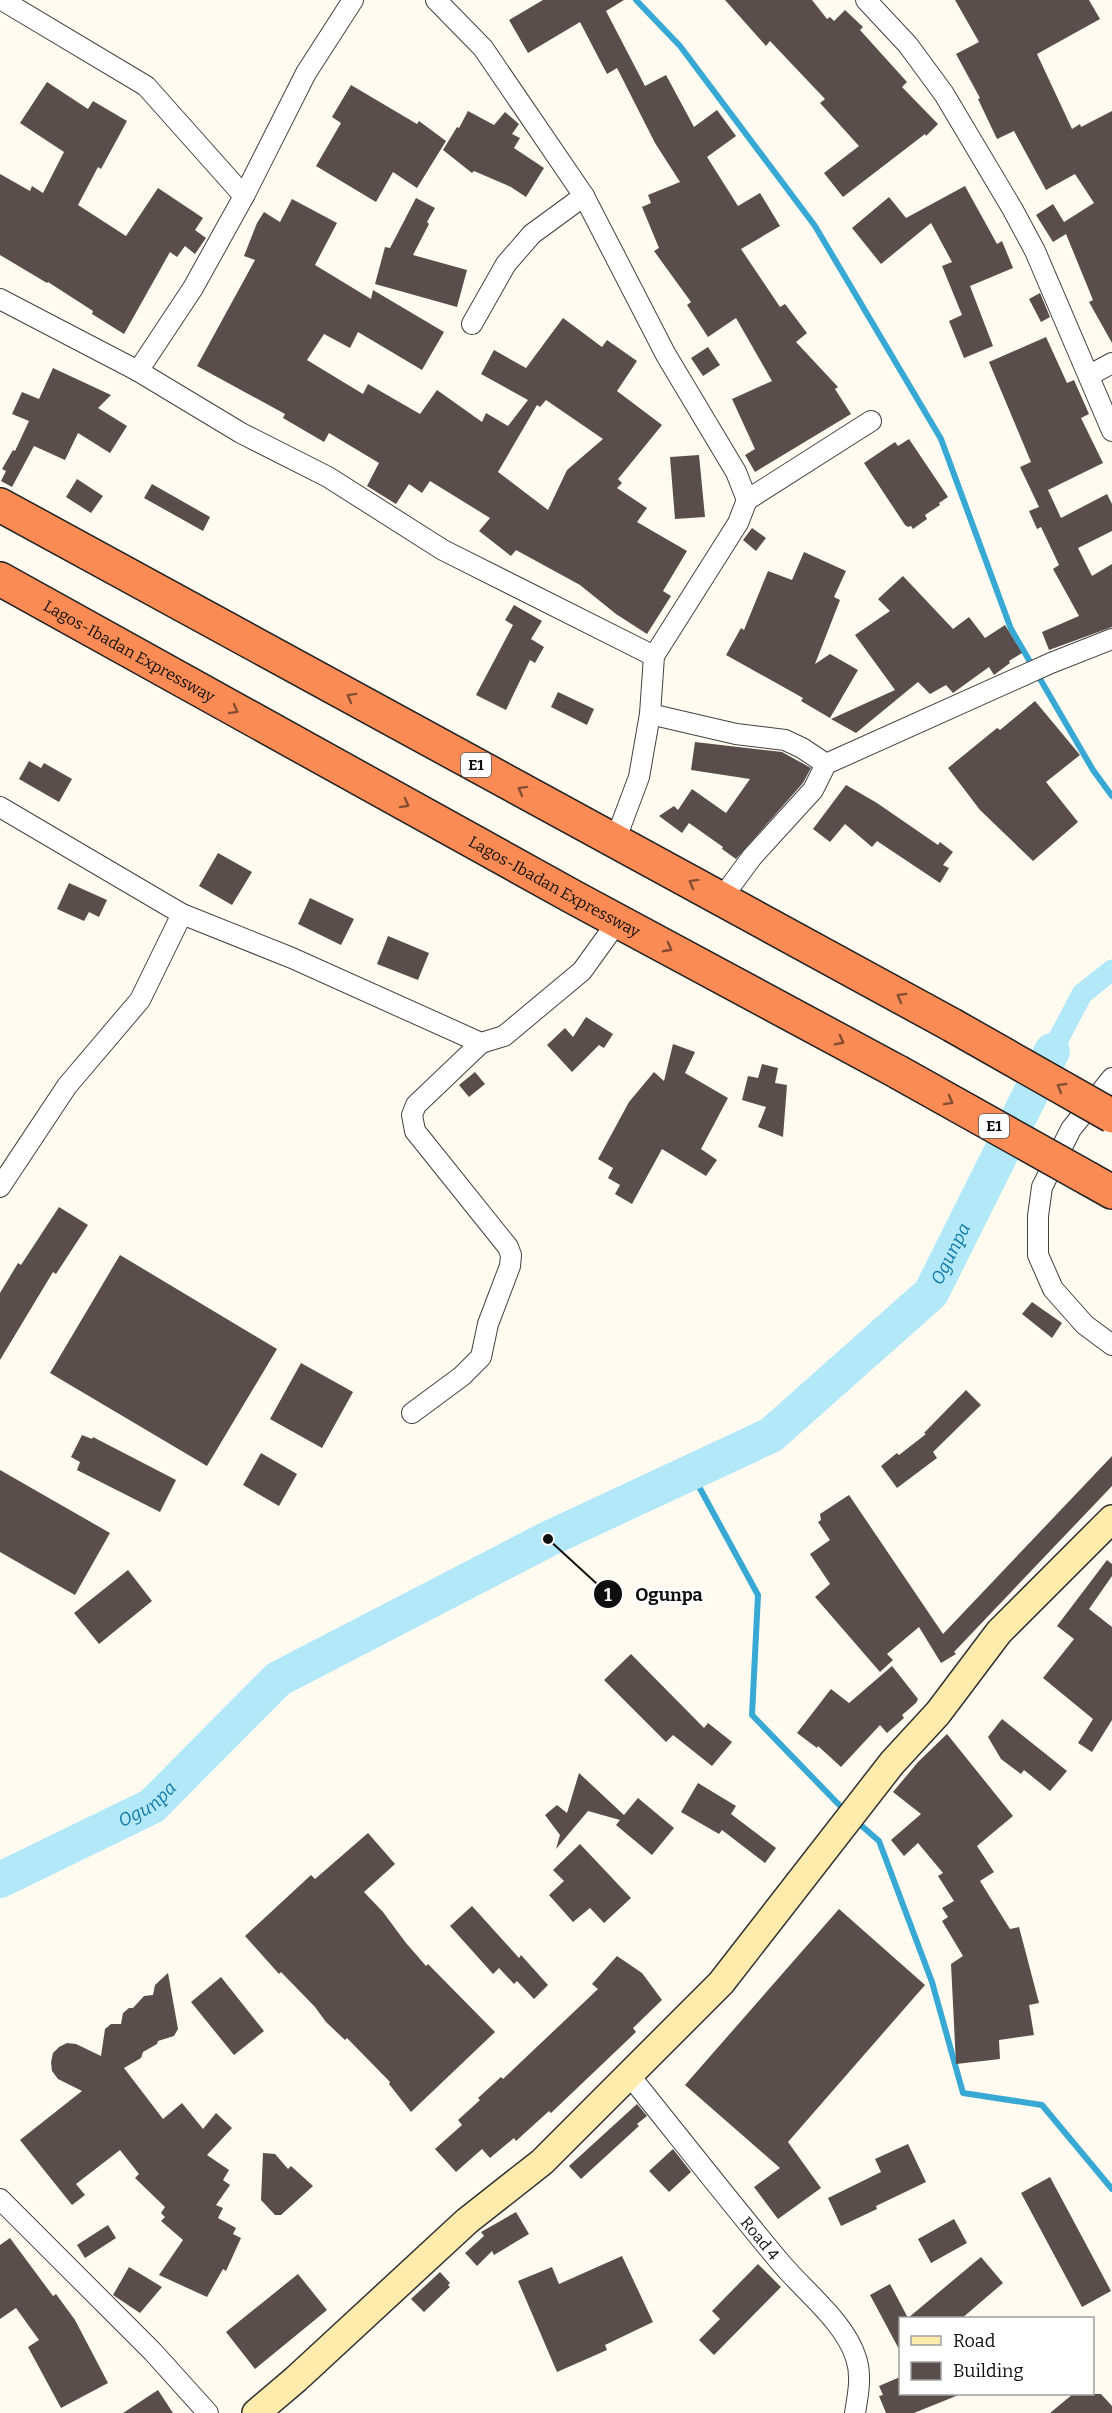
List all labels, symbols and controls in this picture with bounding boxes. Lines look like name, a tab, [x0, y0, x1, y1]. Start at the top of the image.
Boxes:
street label: Lagos-Ibadan Expressway	[41, 596, 219, 706]
one-way arrow	[346, 693, 357, 704]
one-way arrow	[228, 703, 239, 714]
road number: E1	[461, 753, 491, 777]
one-way arrow	[518, 786, 528, 797]
one-way arrow	[399, 797, 409, 808]
street label: Lagos-Ibadan Expressway	[465, 831, 644, 941]
one-way arrow	[689, 879, 699, 890]
one-way arrow	[662, 941, 672, 952]
one-way arrow	[897, 993, 907, 1004]
one-way arrow	[834, 1034, 844, 1045]
one-way arrow	[1057, 1083, 1067, 1094]
one-way arrow	[943, 1094, 954, 1105]
road number: E1	[979, 1114, 1009, 1138]
water label: Ogunpa	[926, 1219, 975, 1288]
callout: Ogunpa	[593, 1576, 714, 1612]
text: 1	[604, 1584, 612, 1606]
text: Ogunpa	[635, 1584, 703, 1606]
water label: Ogunpa	[115, 1777, 181, 1832]
street label: Road 4	[737, 2213, 784, 2264]
legend	[899, 2317, 1094, 2395]
text: Road	[953, 2330, 996, 2352]
text: Building	[953, 2360, 1024, 2382]

